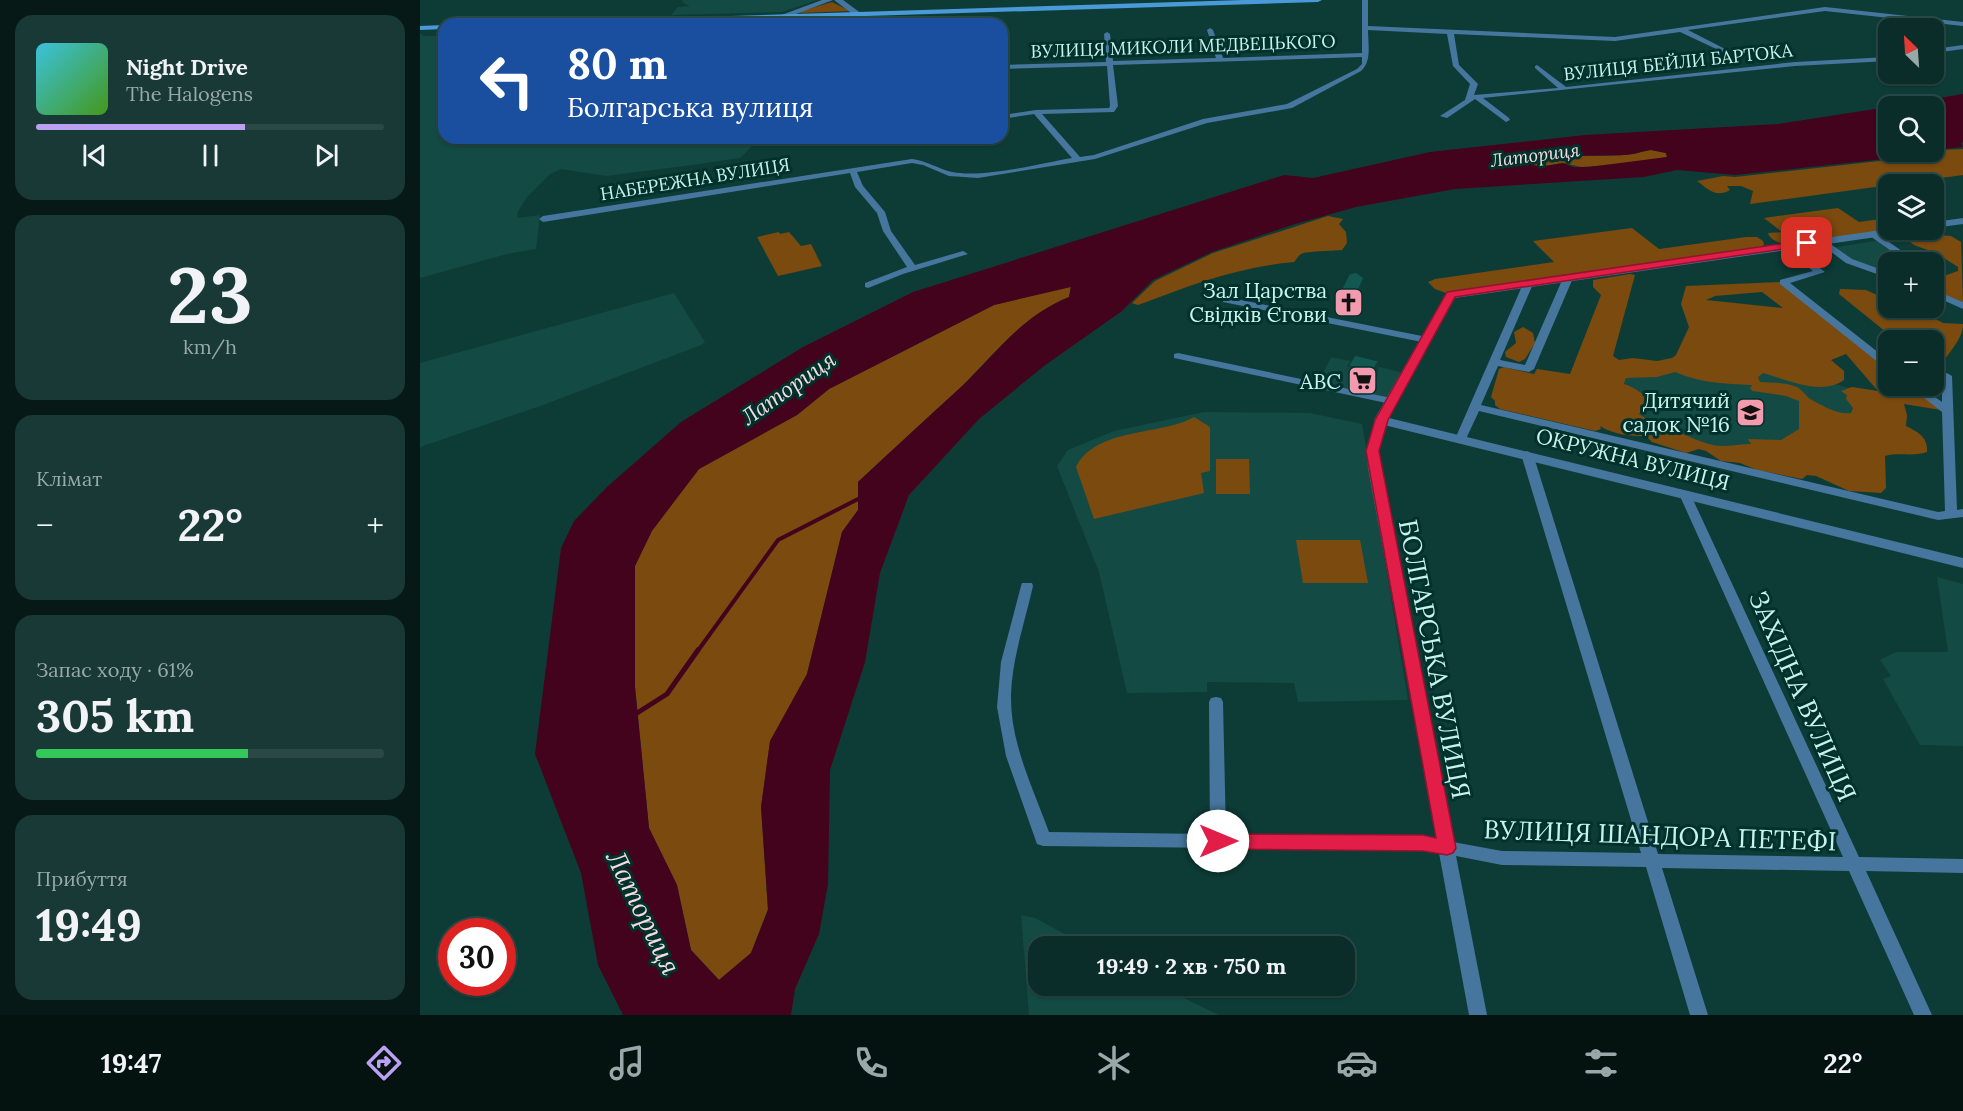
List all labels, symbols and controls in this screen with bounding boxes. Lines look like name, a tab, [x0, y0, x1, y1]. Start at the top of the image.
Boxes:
north arrow	[1878, 18, 1944, 84]
map controls	[1878, 18, 1944, 396]
street label: ВУЛИЦЯ МИКОЛИ МЕДВЕЦЬКОГО	[1030, 29, 1336, 63]
text: 80 m	[567, 37, 667, 91]
street label: ВУЛИЦЯ БЕЙЛИ БАРТОКА	[1562, 38, 1794, 85]
icon: left	[468, 42, 546, 120]
text: Night Drive	[126, 53, 248, 81]
text: The Halogens	[126, 81, 253, 106]
text: Болгарська вулиця	[567, 90, 814, 124]
button: search	[1878, 96, 1944, 162]
water label: Латориця	[1489, 138, 1581, 172]
icon: previous	[78, 139, 111, 172]
icon: pause	[194, 139, 227, 172]
icon: next	[310, 139, 343, 172]
street label: НАБЕРЕЖНА ВУЛИЦЯ	[598, 153, 792, 205]
button: layers	[1878, 174, 1944, 240]
pin	[1781, 217, 1832, 268]
icon: arrive	[1790, 226, 1823, 259]
text: 23	[167, 245, 253, 344]
button: +	[1878, 252, 1944, 318]
place label: Зал Царства Свідків Єгови	[1189, 277, 1327, 328]
church icon: Зал Царства Свідків Єгови	[1332, 286, 1364, 318]
button: −	[1878, 330, 1944, 396]
text: km/h	[183, 334, 237, 359]
water label: Латориця	[735, 345, 841, 431]
supermarket icon: ABC	[1346, 365, 1378, 397]
place label: ABC	[1299, 368, 1341, 395]
place label: Дитячий садок №16	[1622, 387, 1730, 438]
school or university icon: Дитячий садок №16	[1735, 396, 1767, 428]
street label: ОКРУЖНА ВУЛИЦЯ	[1533, 422, 1733, 496]
text: Клімат	[36, 466, 102, 491]
text: 22°	[177, 496, 243, 553]
text: −	[36, 504, 54, 546]
text: +	[366, 504, 384, 546]
street label: БОЛГАРСЬКА ВУЛИЦЯ	[1392, 516, 1478, 802]
street label: ЗАХІДНА ВУЛИЦЯ	[1742, 586, 1864, 806]
text: Запас ходу · 61%	[36, 657, 194, 682]
text: 305 km	[36, 687, 194, 744]
position arrow	[1186, 809, 1250, 873]
street label: ВУЛИЦЯ ШАНДОРА ПЕТЕФІ	[1483, 812, 1837, 858]
water label: Латориця	[599, 844, 689, 980]
text: Прибуття	[36, 866, 128, 891]
text: 19:49	[36, 896, 142, 953]
speed limit sign: 30	[438, 918, 516, 996]
text: 19:49 · 2 хв · 750 m	[1097, 952, 1286, 980]
icon: directions	[363, 1042, 405, 1084]
icon: music	[606, 1042, 648, 1084]
icon: phone	[850, 1042, 892, 1084]
icon: climate	[1093, 1042, 1135, 1084]
icon: car	[1336, 1042, 1378, 1084]
icon: filters	[1580, 1042, 1622, 1084]
text: 19:47	[101, 1046, 161, 1080]
text: 22°	[1823, 1046, 1862, 1080]

